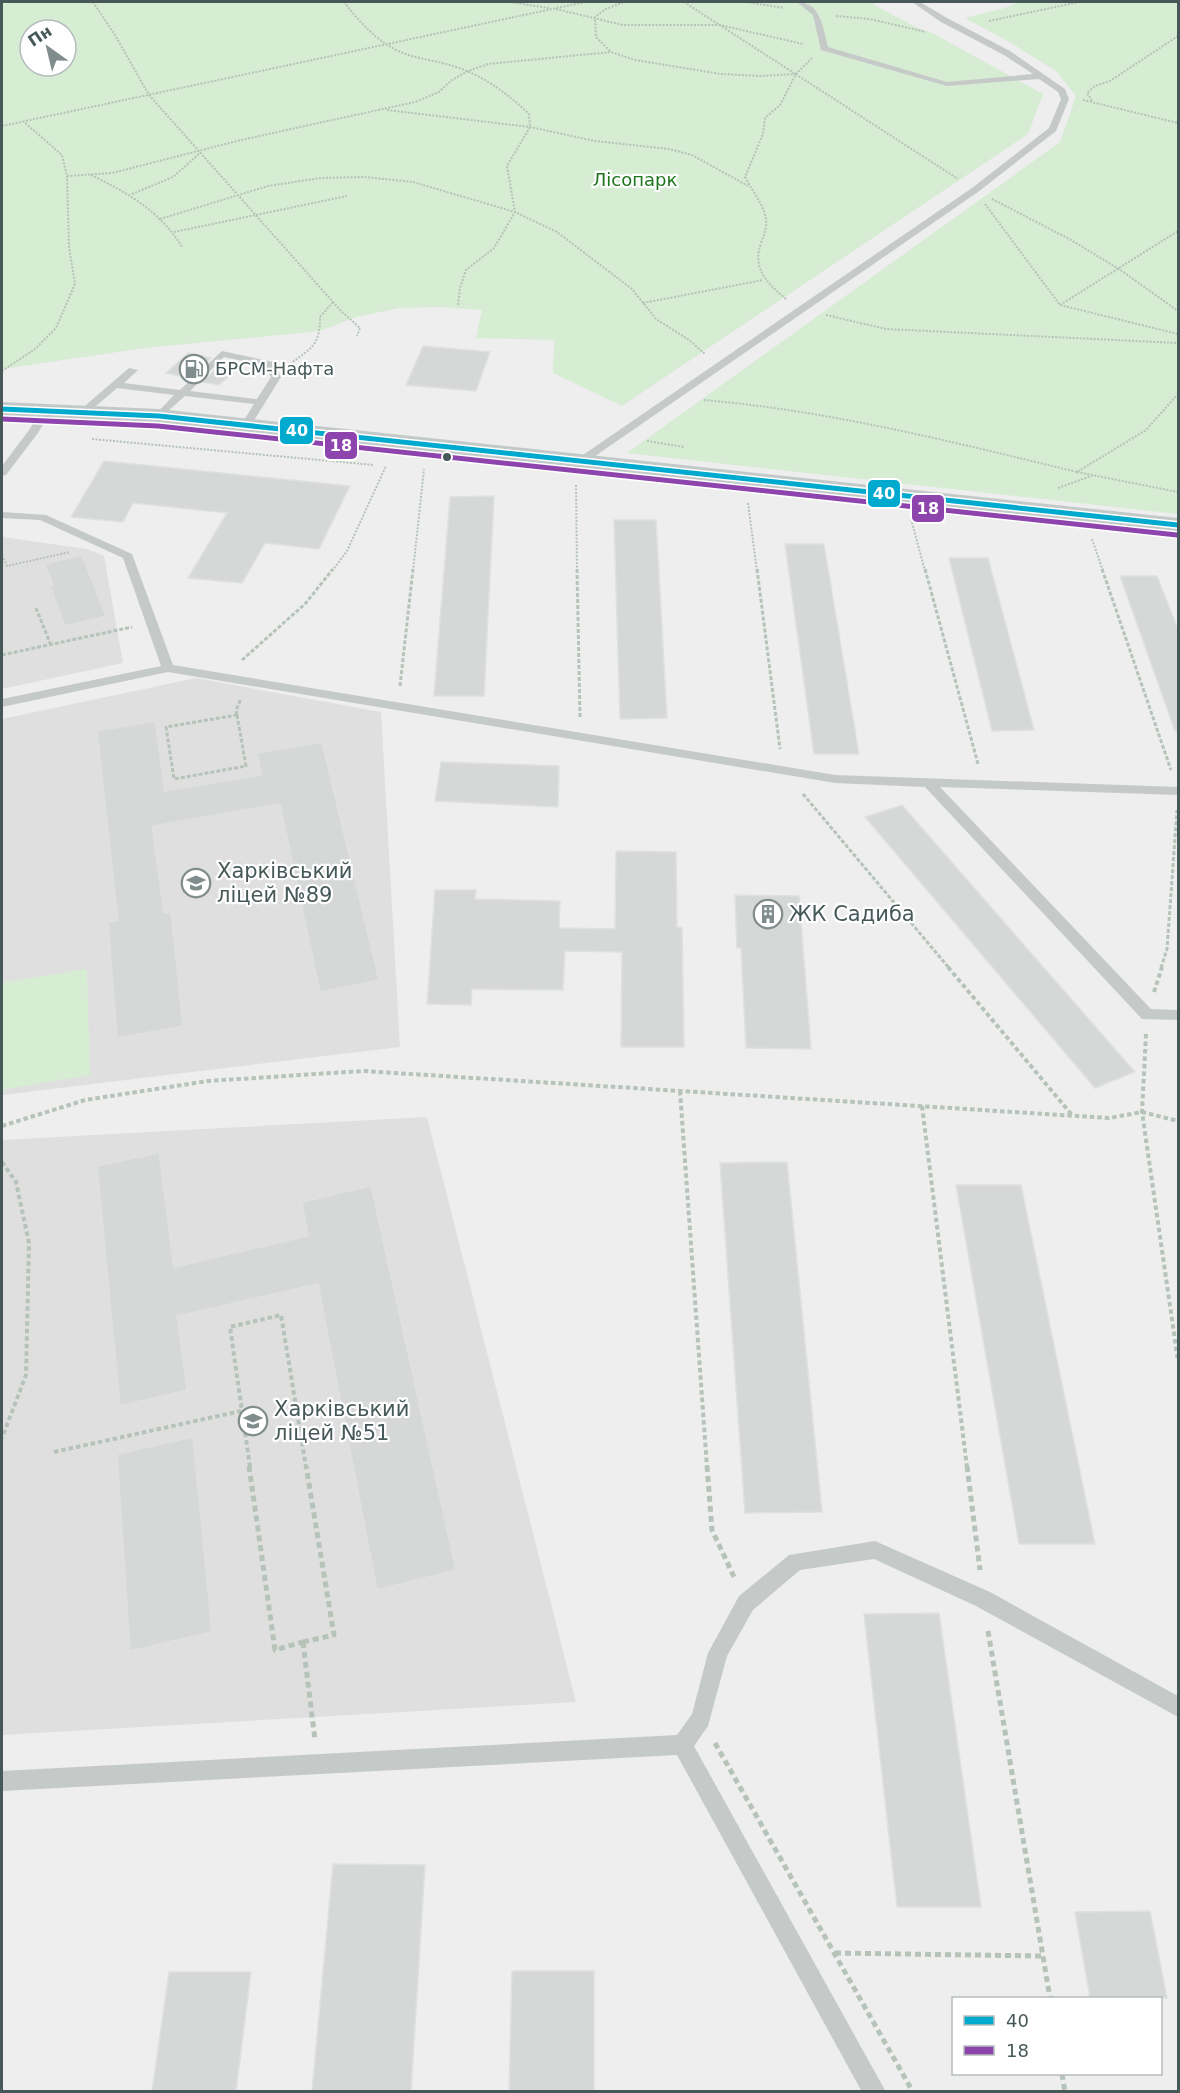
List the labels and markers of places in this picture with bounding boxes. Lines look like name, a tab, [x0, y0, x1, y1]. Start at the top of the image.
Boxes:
fuel station icon: БРСМ-Нафта	[178, 353, 210, 385]
place label: БРСМ-Нафта	[215, 358, 334, 379]
unlabelled marker	[441, 451, 453, 463]
place label: Харківський ліцей №89	[217, 859, 352, 907]
school or university icon: Харківський ліцей №89	[180, 867, 212, 899]
building icon: ЖК Садиба	[752, 898, 784, 930]
place label: ЖК Садиба	[789, 902, 915, 926]
place label: Харківський ліцей №51	[274, 1397, 409, 1445]
school or university icon: Харківський ліцей №51	[237, 1405, 269, 1437]

